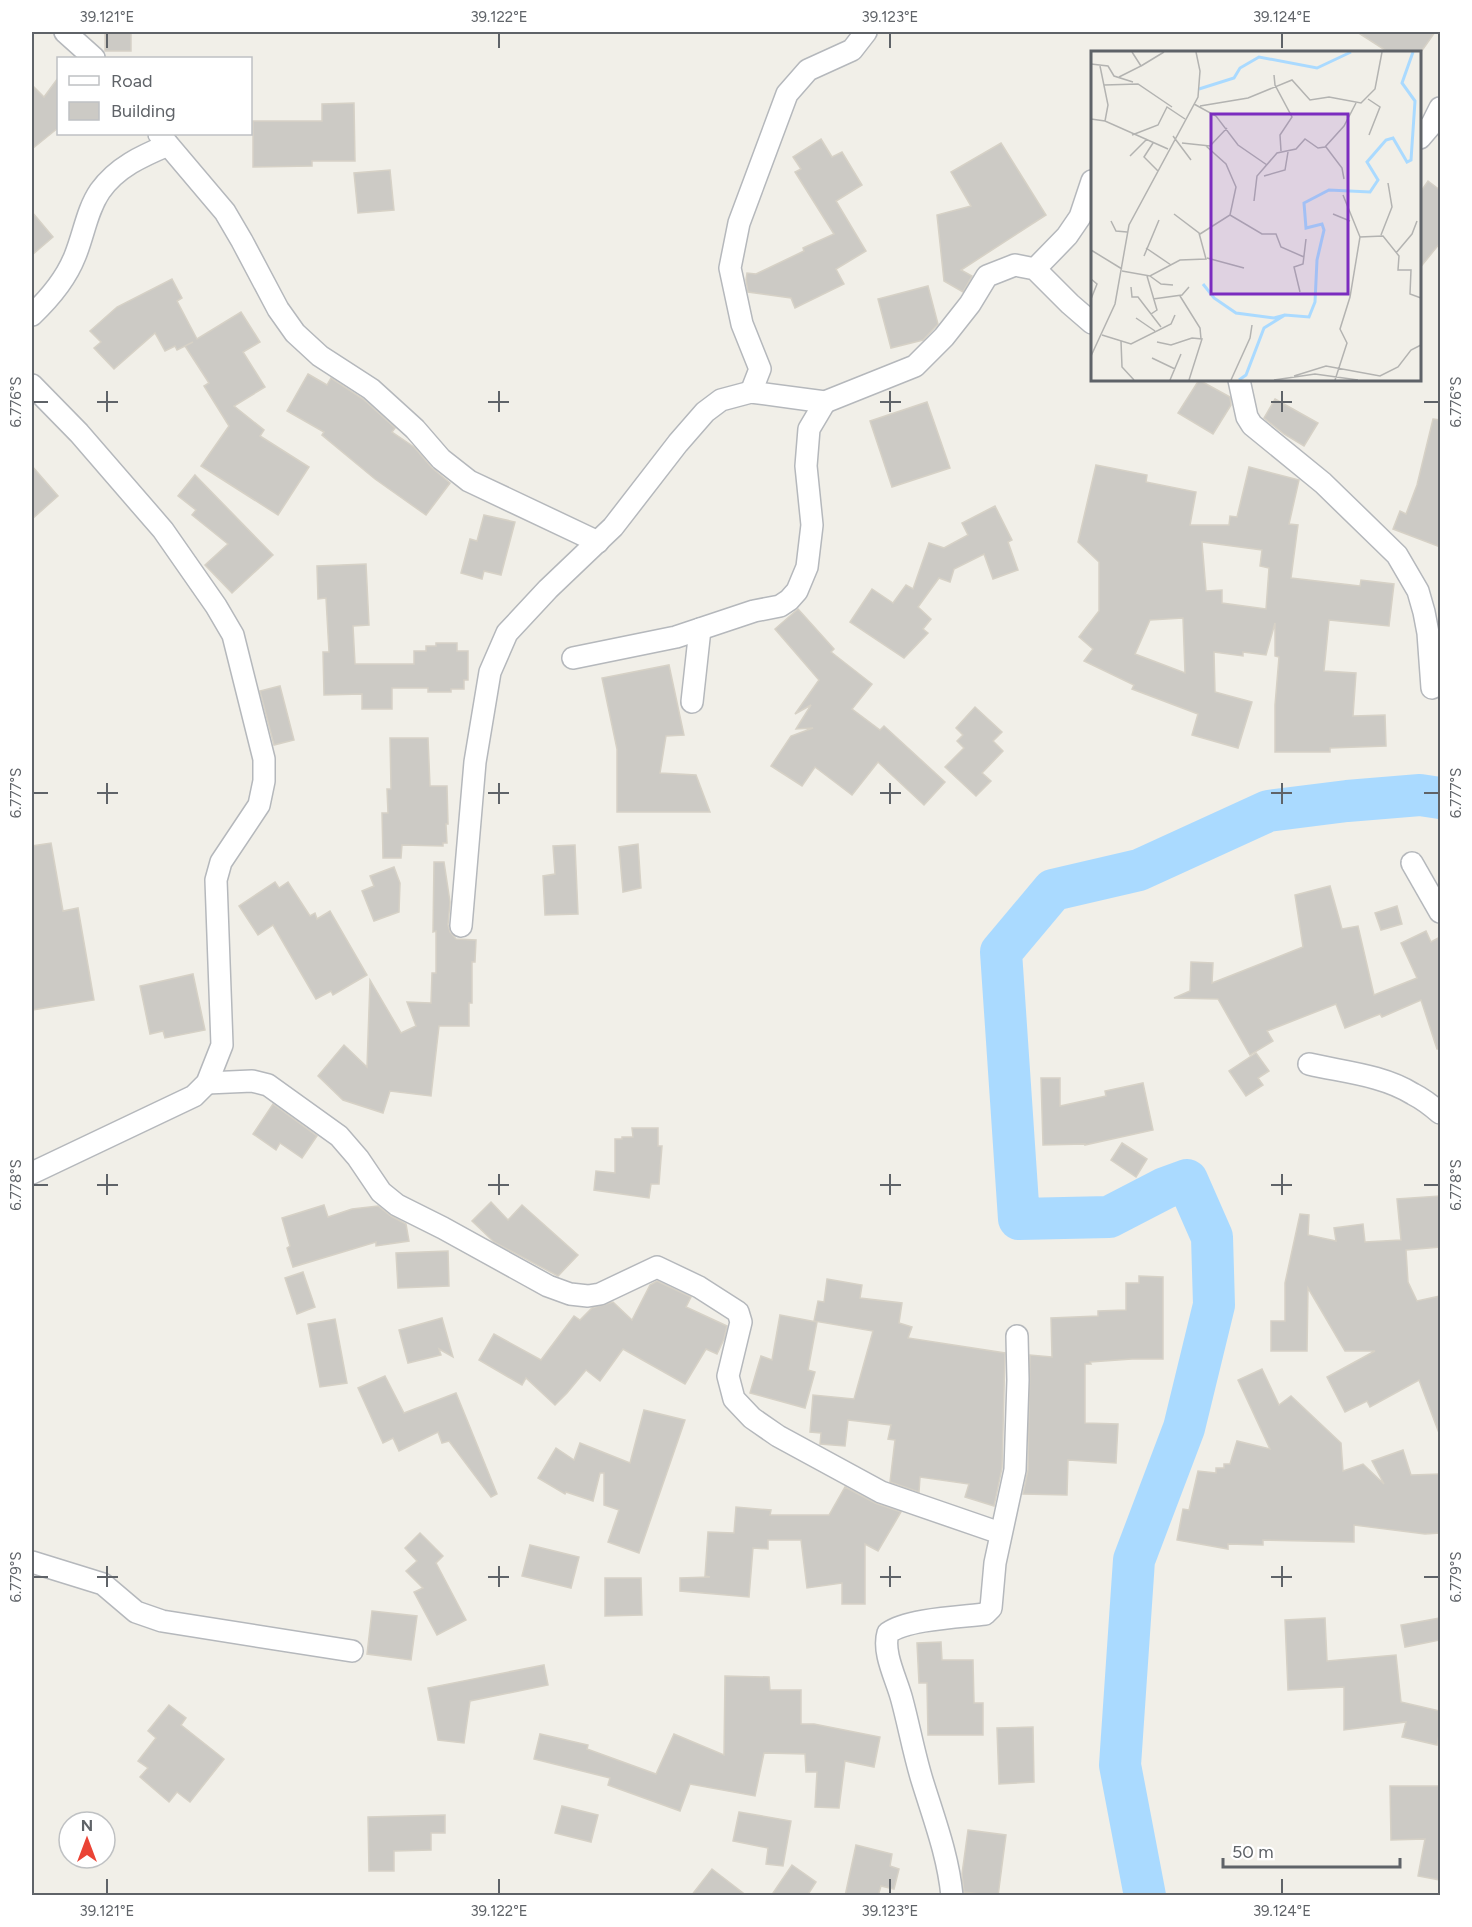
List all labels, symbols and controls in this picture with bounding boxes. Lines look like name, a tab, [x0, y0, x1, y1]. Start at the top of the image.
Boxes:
text: 39.121°E	[80, 8, 134, 26]
text: 39.122°E	[470, 8, 528, 26]
text: 39.123°E	[862, 8, 918, 26]
text: 39.124°E	[1253, 8, 1311, 26]
inset map	[1091, 51, 1421, 381]
legend	[57, 57, 252, 135]
text: Road	[111, 70, 152, 92]
text: Building	[111, 100, 176, 122]
text: 6.776°S	[7, 377, 25, 427]
text: 6.776°S	[1447, 377, 1465, 427]
text: 6.777°S	[7, 768, 25, 818]
text: 6.777°S	[1447, 768, 1465, 818]
text: 6.778°S	[7, 1159, 25, 1211]
text: 6.778°S	[1447, 1159, 1465, 1211]
text: 6.779°S	[7, 1552, 25, 1602]
text: 6.779°S	[1447, 1552, 1465, 1602]
north arrow	[57, 1810, 117, 1870]
text: N	[81, 1816, 93, 1835]
scale bar	[1223, 1831, 1400, 1869]
text: 50 m	[1232, 1841, 1274, 1863]
text: 39.121°E	[80, 1902, 134, 1920]
text: 39.122°E	[470, 1902, 528, 1920]
text: 39.123°E	[862, 1902, 918, 1920]
text: 39.124°E	[1253, 1902, 1311, 1920]

